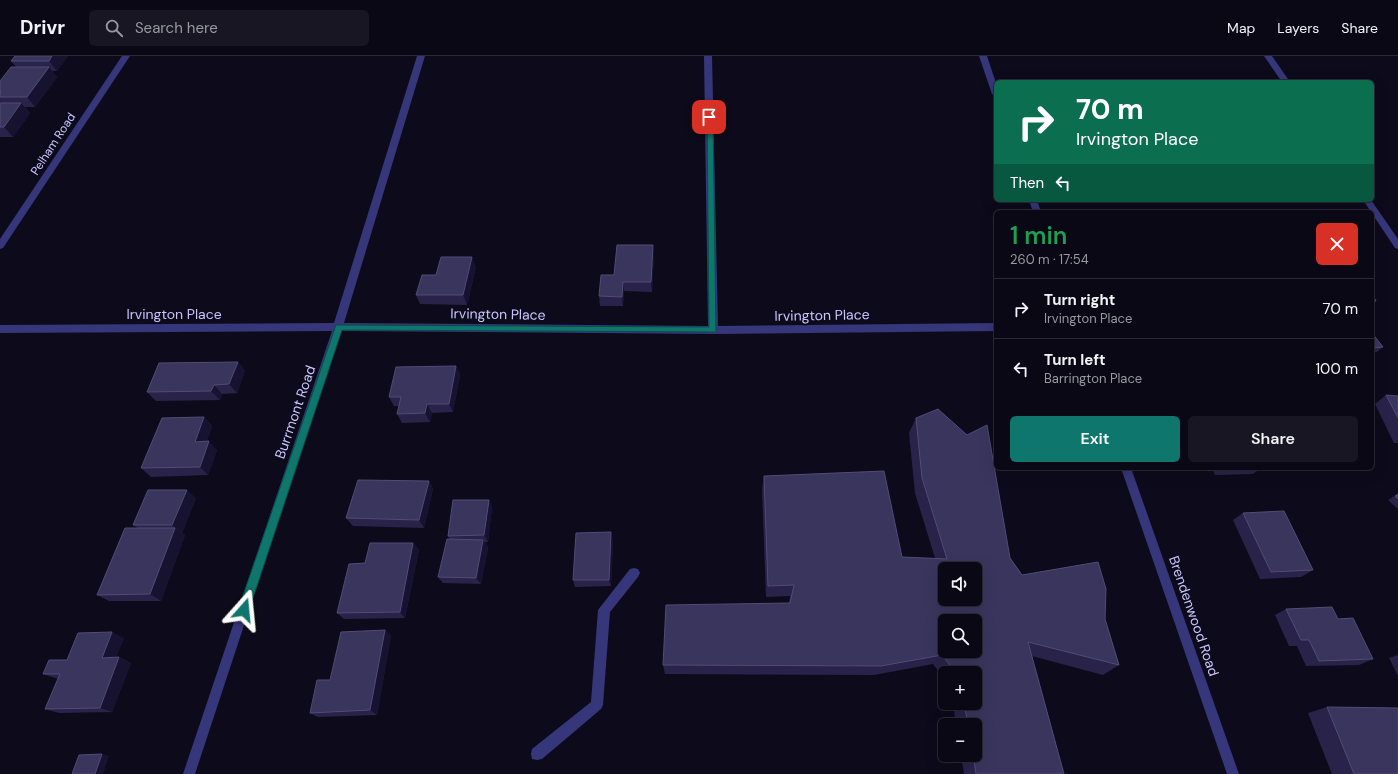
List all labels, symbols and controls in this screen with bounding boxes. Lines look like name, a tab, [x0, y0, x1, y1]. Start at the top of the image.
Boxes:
search box	[89, 10, 369, 46]
text: Drivr	[20, 15, 65, 40]
icon: search	[103, 17, 125, 39]
text: Search here	[135, 18, 218, 38]
text: Map	[1227, 19, 1255, 37]
text: Layers	[1277, 19, 1319, 37]
text: Share	[1341, 19, 1378, 37]
text: 70 m	[1076, 91, 1144, 128]
icon: right	[1010, 96, 1062, 148]
pin	[692, 100, 726, 134]
icon: arrive	[698, 106, 720, 128]
street label: Pelham Road	[27, 110, 79, 178]
text: Irvington Place	[1076, 127, 1198, 151]
icon: left	[1052, 172, 1074, 194]
text: Then	[1010, 173, 1044, 193]
text: 1 min	[1010, 220, 1067, 251]
button: close	[1316, 223, 1358, 265]
text: 260 m · 17:54	[1010, 251, 1089, 268]
text: Turn right	[1044, 290, 1115, 310]
icon: right	[1010, 298, 1032, 320]
text: 70 m	[1323, 299, 1358, 319]
street label: Irvington Place	[450, 304, 546, 324]
street label: Irvington Place	[126, 305, 222, 323]
street label: Irvington Place	[774, 305, 870, 325]
text: Irvington Place	[1044, 310, 1132, 327]
text: Turn left	[1044, 350, 1105, 370]
icon: left	[1010, 358, 1032, 380]
text: 100 m	[1315, 359, 1358, 379]
street label: Burrmont Road	[271, 363, 319, 461]
text: Barrington Place	[1044, 370, 1142, 387]
button: Exit	[1010, 416, 1180, 462]
button: Share	[1188, 416, 1358, 462]
street label: Brendenwood Road	[1165, 553, 1223, 679]
map controls	[938, 562, 982, 762]
button: sound	[938, 562, 982, 606]
position arrow	[223, 589, 265, 631]
button: search	[938, 614, 982, 658]
button: +	[938, 666, 982, 710]
button: −	[938, 718, 982, 762]

